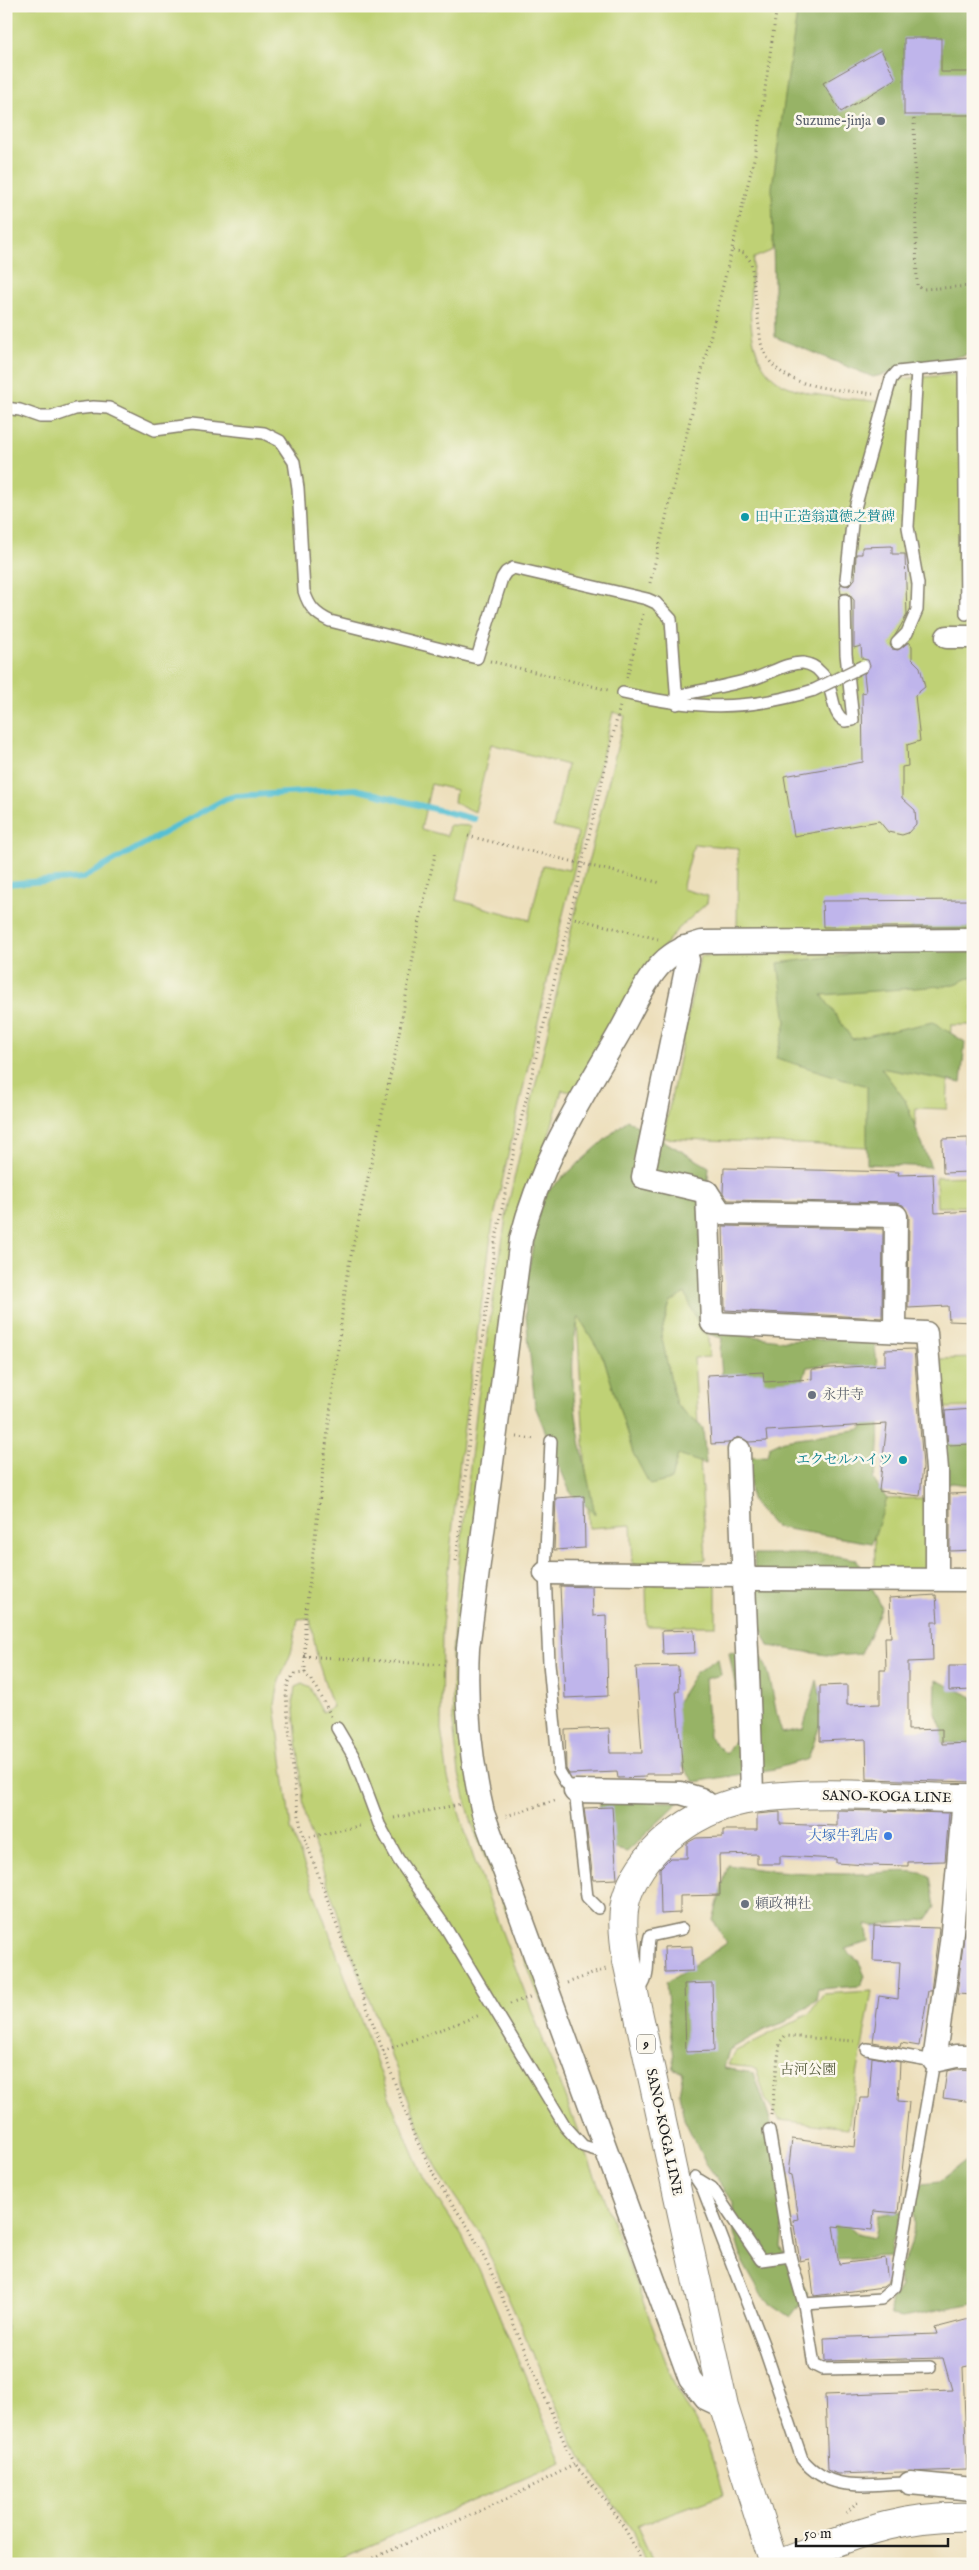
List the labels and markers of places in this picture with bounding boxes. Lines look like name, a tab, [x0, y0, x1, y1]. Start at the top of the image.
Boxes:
place label: Suzume-jinja	[795, 112, 872, 130]
marker: Suzume-jinja	[875, 115, 887, 127]
place label: 田中正造翁遺徳之賛碑	[755, 508, 895, 526]
marker: 田中正造翁遺徳之賛碑	[739, 511, 751, 523]
place label: 永井寺	[822, 1386, 864, 1404]
marker: 永井寺	[806, 1389, 818, 1401]
place label: エクセルハイツ	[796, 1451, 893, 1469]
marker: エクセルハイツ	[897, 1454, 909, 1466]
place label: 大塚牛乳店	[808, 1827, 878, 1845]
marker: 大塚牛乳店	[882, 1830, 894, 1842]
place label: 頼政神社	[755, 1895, 811, 1913]
marker: 頼政神社	[739, 1898, 751, 1910]

